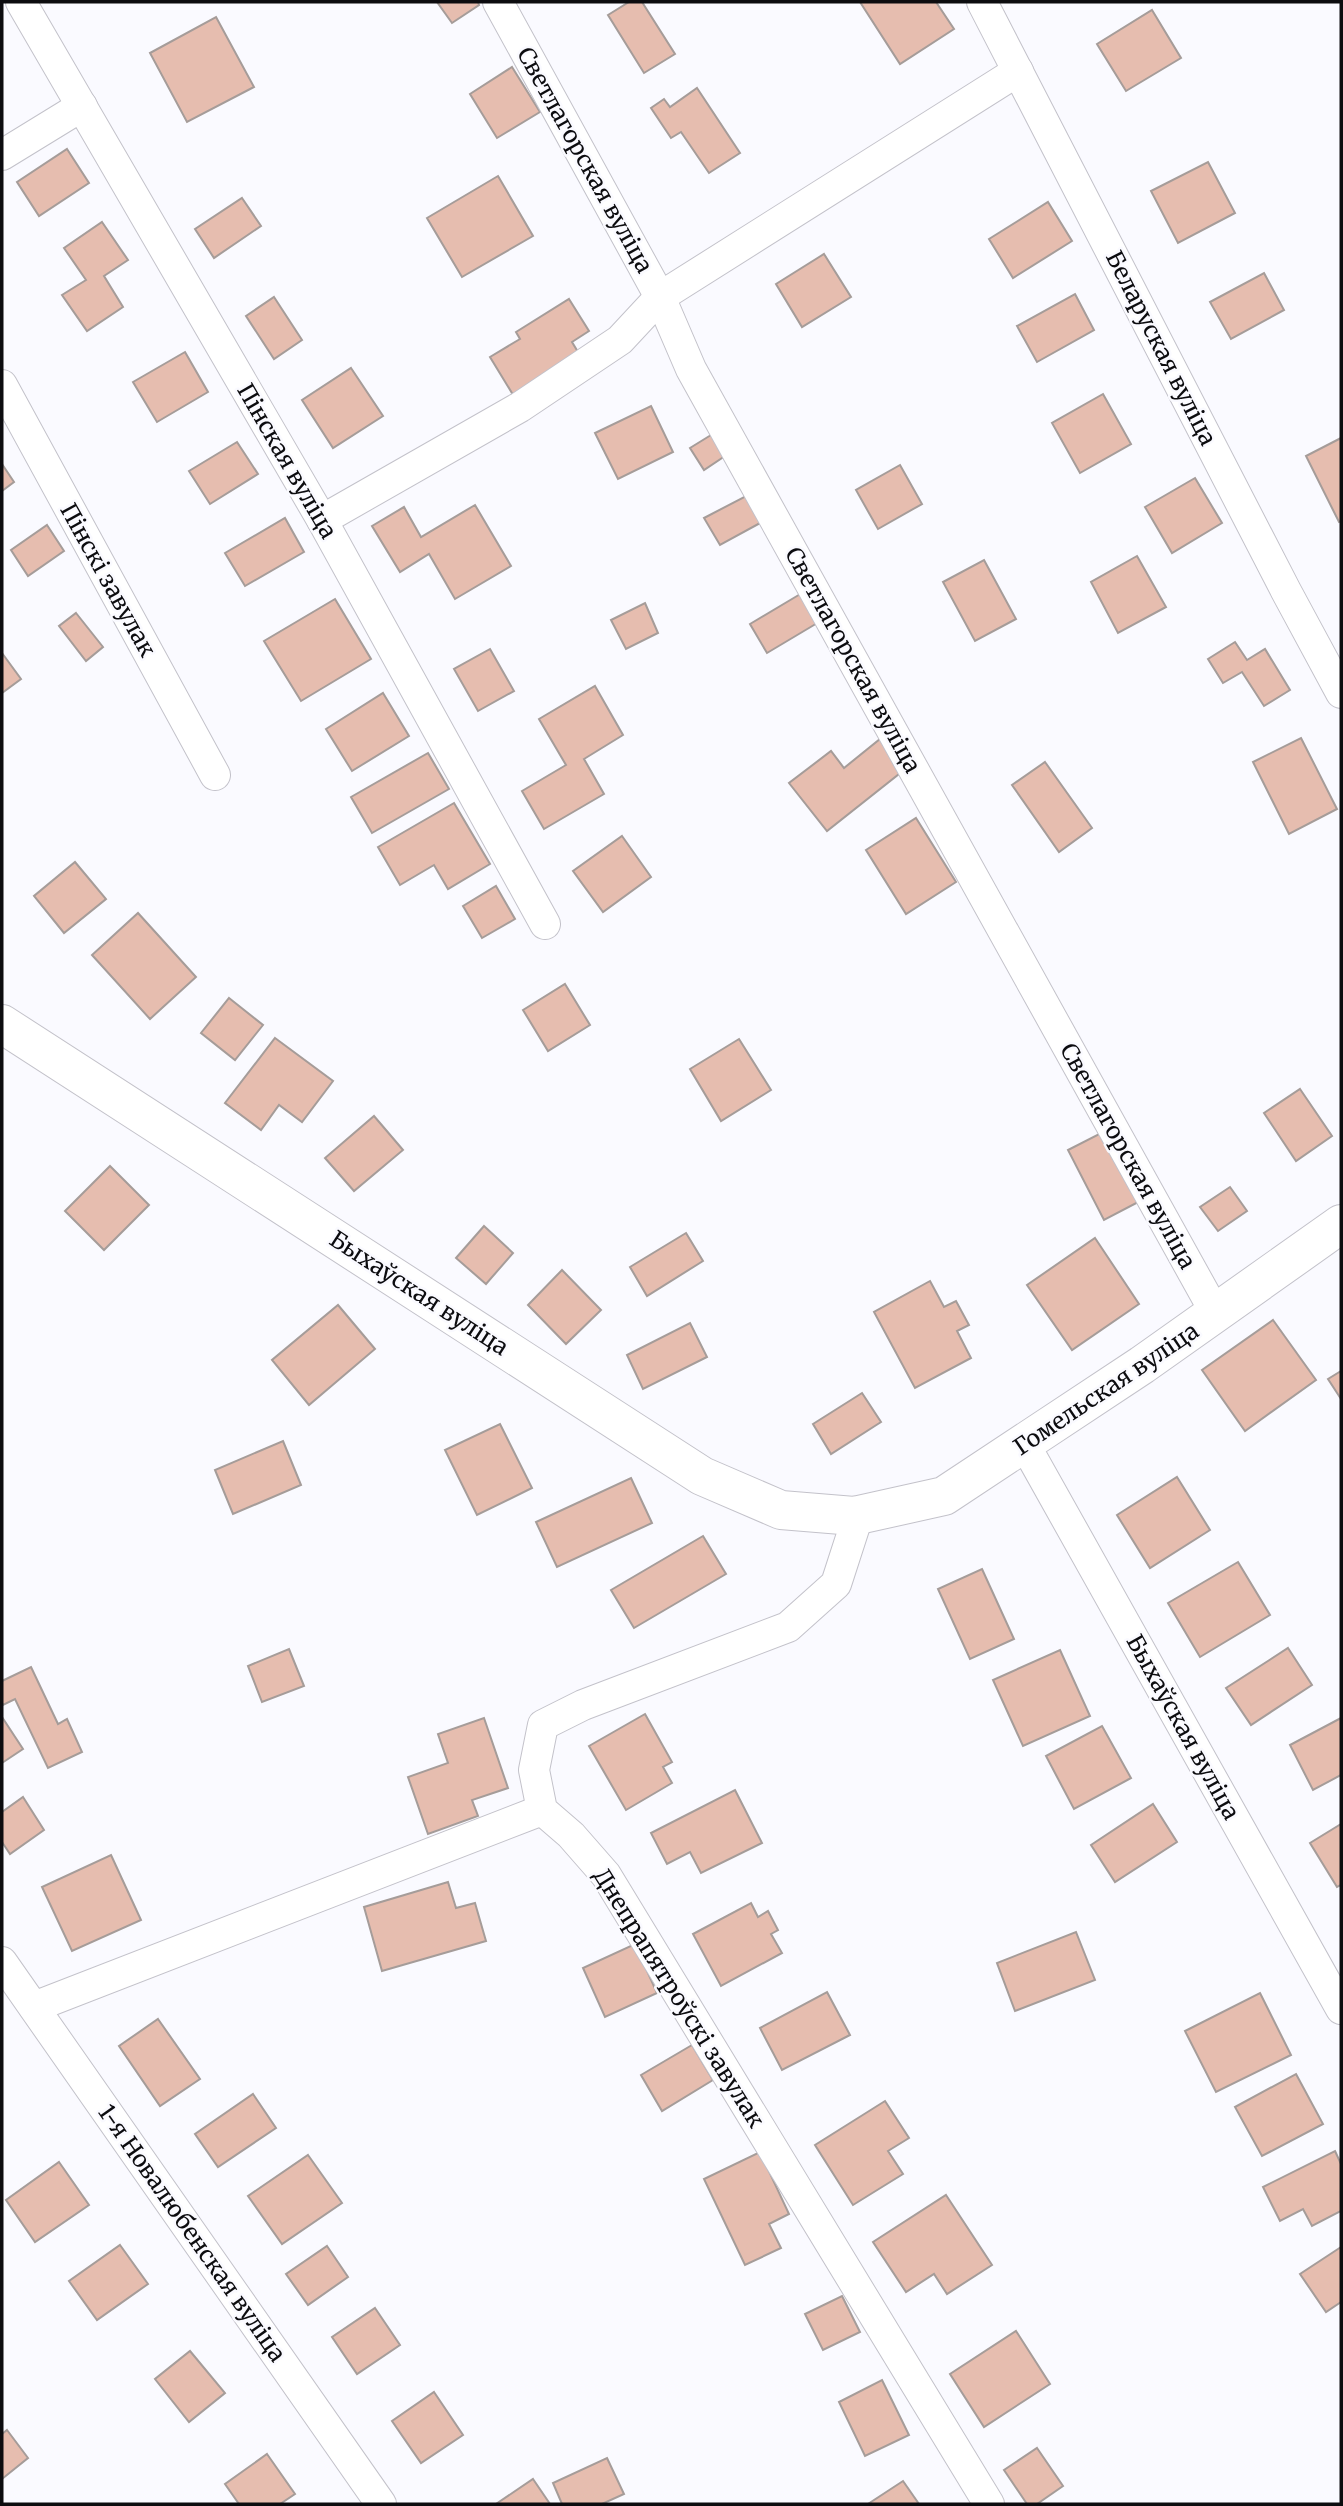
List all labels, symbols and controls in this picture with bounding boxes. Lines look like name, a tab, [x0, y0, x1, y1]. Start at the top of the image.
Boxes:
street label: Светлагорская вуліца	[511, 42, 660, 278]
street label: Беларуская вуліца	[1100, 246, 1223, 450]
street label: Пінская вуліца	[231, 378, 344, 543]
street label: Пінскі завулак	[54, 498, 163, 662]
street label: Светлагорская вуліца	[779, 542, 928, 778]
street label: Светлагорская вуліца	[1054, 1038, 1203, 1274]
street label: Быхаўская вуліца	[324, 1224, 514, 1361]
street label: Гомельская вуліца	[1008, 1316, 1204, 1461]
street label: Быхаўская вуліца	[1121, 1629, 1246, 1824]
street label: Днепрапятроўскі завулак	[588, 1863, 771, 2133]
street label: 1-я Новалюбенская вуліца	[92, 2098, 292, 2367]

